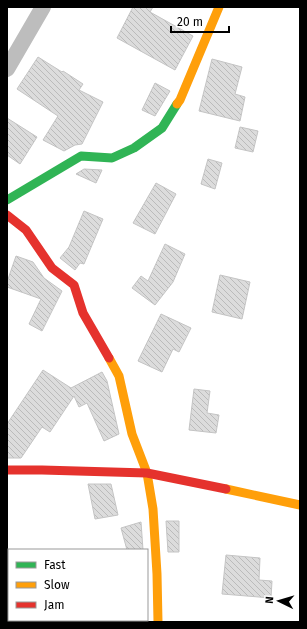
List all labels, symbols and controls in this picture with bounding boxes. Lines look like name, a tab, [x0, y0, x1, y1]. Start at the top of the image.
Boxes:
scale bar	[171, 8, 229, 34]
text: 20 m	[177, 15, 203, 29]
legend	[8, 549, 148, 621]
text: Fast	[44, 558, 66, 572]
text: Slow	[44, 578, 70, 592]
north arrow	[259, 581, 299, 621]
text: N	[263, 596, 276, 604]
text: Jam	[44, 598, 64, 612]

